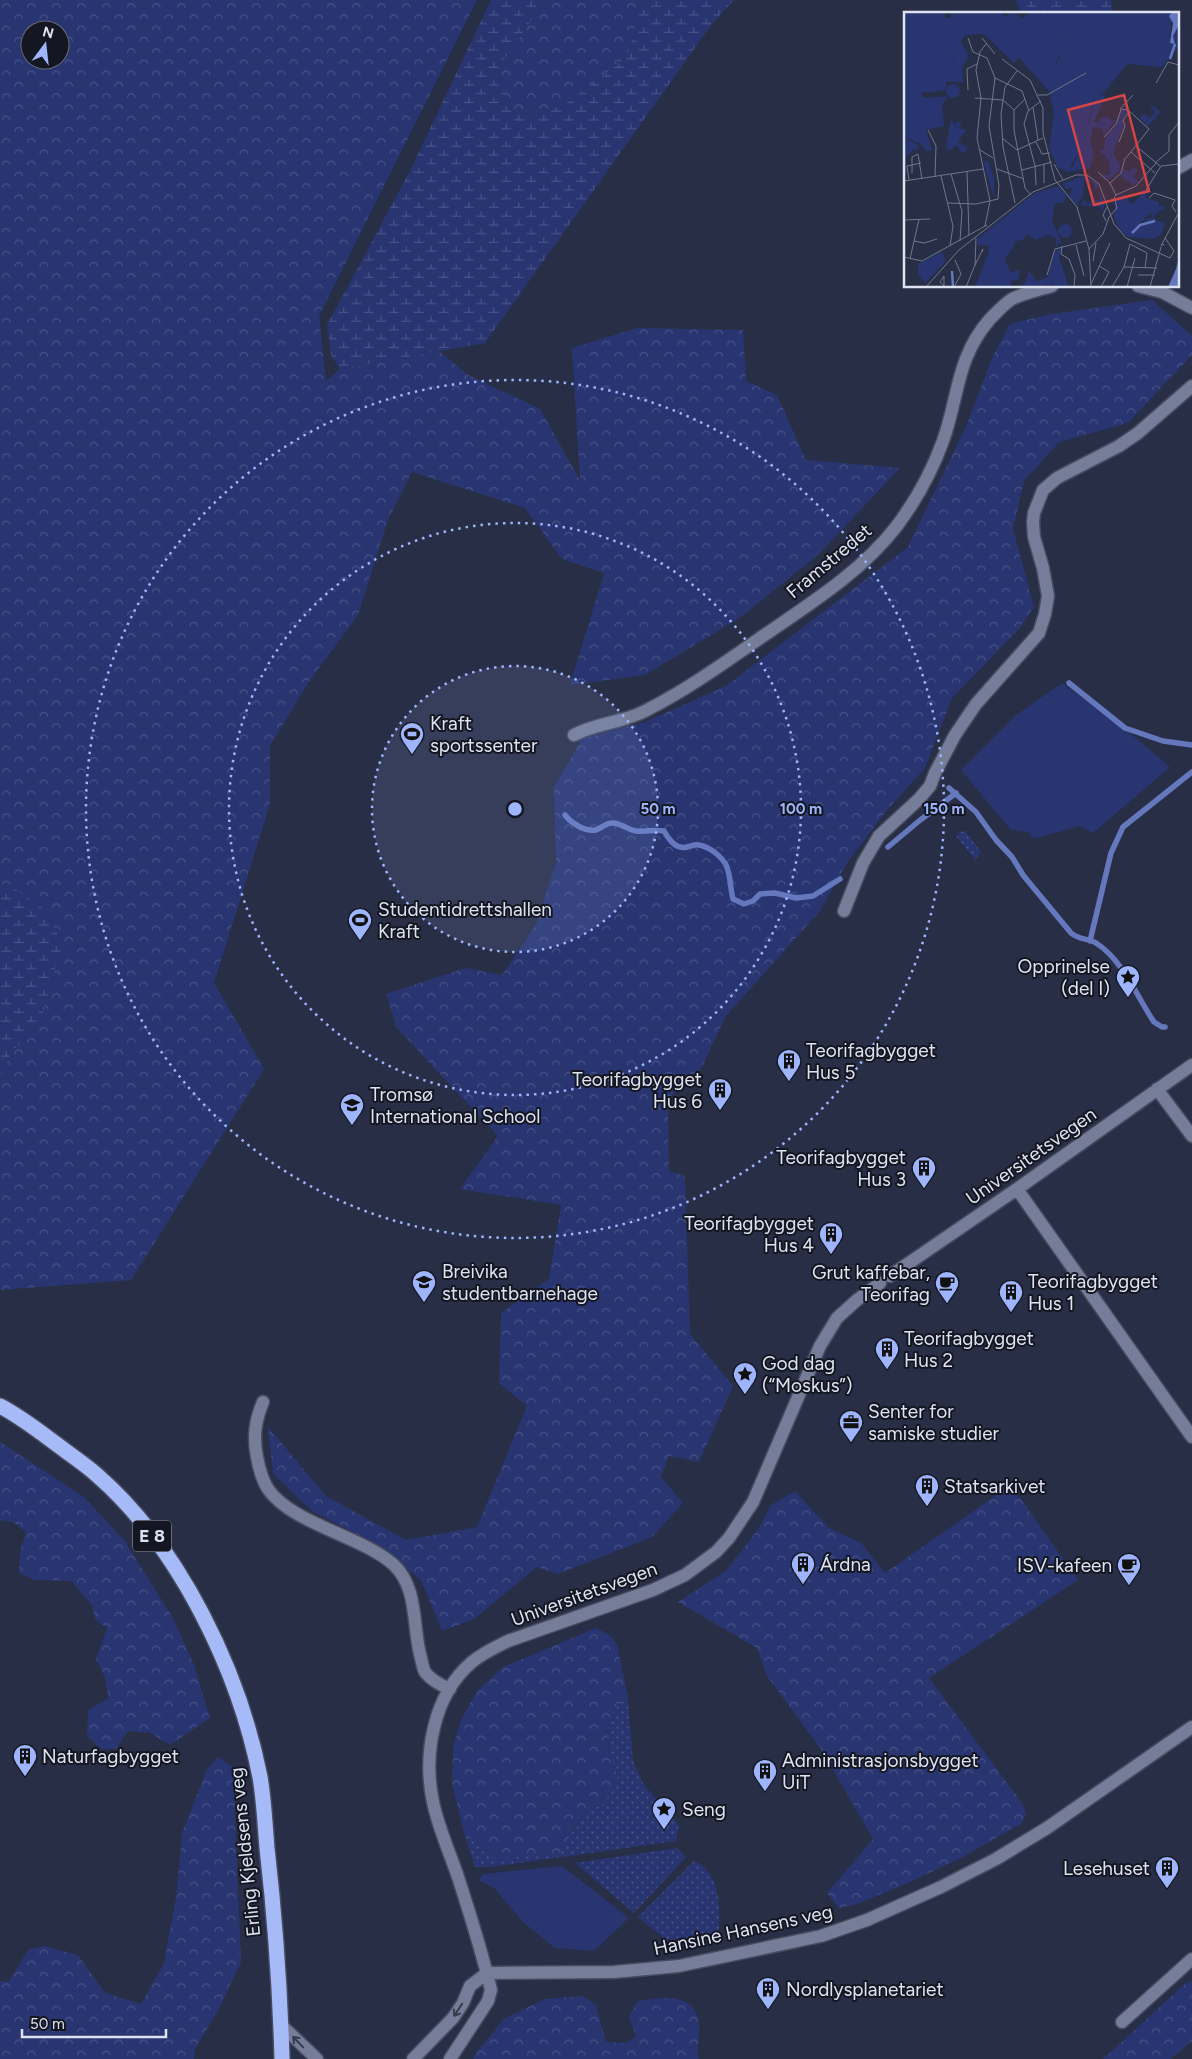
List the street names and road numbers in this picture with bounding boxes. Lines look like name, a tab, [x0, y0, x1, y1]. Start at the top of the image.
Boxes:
street label: Framstredet	[782, 519, 876, 603]
street label: Universitetsvegen	[961, 1102, 1101, 1210]
road number: E 8	[133, 1520, 171, 1552]
street label: Universitetsvegen	[508, 1557, 660, 1631]
street label: Erling Kjeldsens veg	[225, 1766, 265, 1938]
street label: Hansine Hansens veg	[651, 1900, 835, 1960]

